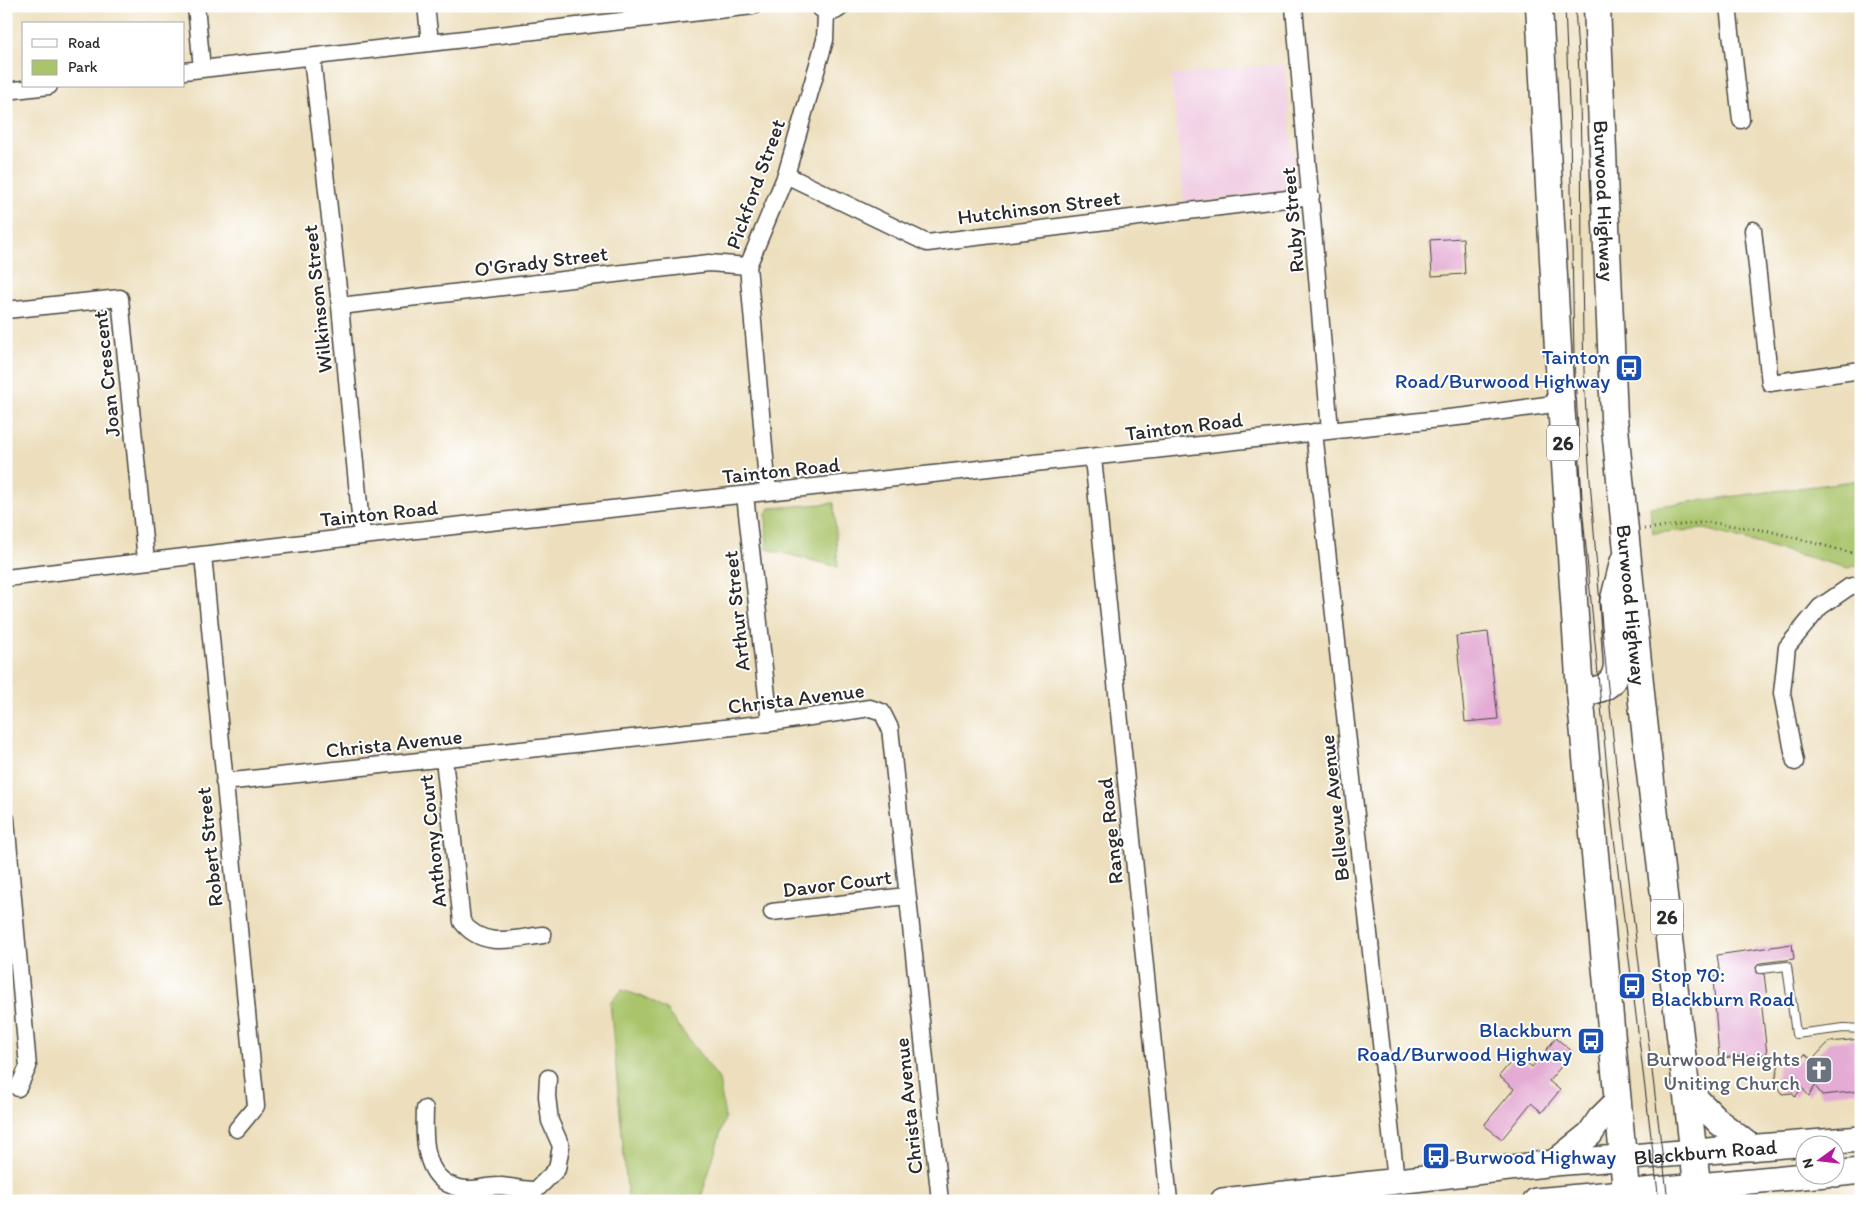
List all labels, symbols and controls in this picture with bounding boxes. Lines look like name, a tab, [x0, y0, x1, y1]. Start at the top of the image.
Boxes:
legend	[22, 22, 185, 88]
text: Road	[68, 34, 101, 52]
text: Park	[68, 58, 98, 76]
street label: Pickford Street	[720, 115, 790, 253]
street label: Burwood Highway	[1589, 120, 1621, 282]
street label: Ruby Street	[1275, 166, 1309, 274]
street label: Hutchinson Street	[956, 185, 1122, 229]
street label: Wilkinson Street	[297, 223, 337, 374]
street label: O'Grady Street	[473, 240, 609, 282]
street label: Joan Crescent	[87, 309, 125, 439]
place label: Tainton Road/Burwood Highway	[1395, 344, 1610, 393]
bus stop icon: Tainton Road/Burwood Highway	[1614, 353, 1644, 383]
street label: Tainton Road	[1124, 406, 1245, 446]
road number: 26	[1547, 426, 1579, 460]
street label: Tainton Road	[721, 451, 842, 489]
street label: Tainton Road	[319, 494, 440, 532]
street label: Burwood Highway	[1612, 523, 1653, 686]
street label: Arthur Street	[717, 549, 755, 673]
street label: Christa Avenue	[726, 677, 866, 719]
street label: Christa Avenue	[324, 723, 464, 763]
street label: Bellevue Avenue	[1314, 733, 1354, 883]
street label: Anthony Court	[413, 773, 451, 909]
street label: Range Road	[1092, 776, 1128, 885]
street label: Robert Street	[190, 786, 228, 908]
street label: Davor Court	[781, 864, 893, 902]
road number: 26	[1651, 900, 1683, 934]
place label: Stop 70: Blackburn Road	[1651, 962, 1795, 1011]
bus stop icon: Stop 70: Blackburn Road	[1617, 971, 1647, 1001]
place label: Blackburn Road/Burwood Highway	[1357, 1017, 1572, 1066]
bus stop icon: Blackburn Road/Burwood Highway	[1576, 1026, 1606, 1056]
street label: Christa Avenue	[888, 1036, 928, 1176]
place label: Burwood Heights Uniting Church	[1646, 1046, 1800, 1095]
church icon: Burwood Heights Uniting Church	[1804, 1055, 1834, 1085]
street label: Blackburn Road	[1633, 1133, 1778, 1169]
north arrow	[1794, 1134, 1844, 1184]
bus stop icon: Burwood Highway	[1421, 1141, 1451, 1171]
place label: Burwood Highway	[1455, 1144, 1616, 1169]
text: N	[1798, 1156, 1817, 1170]

